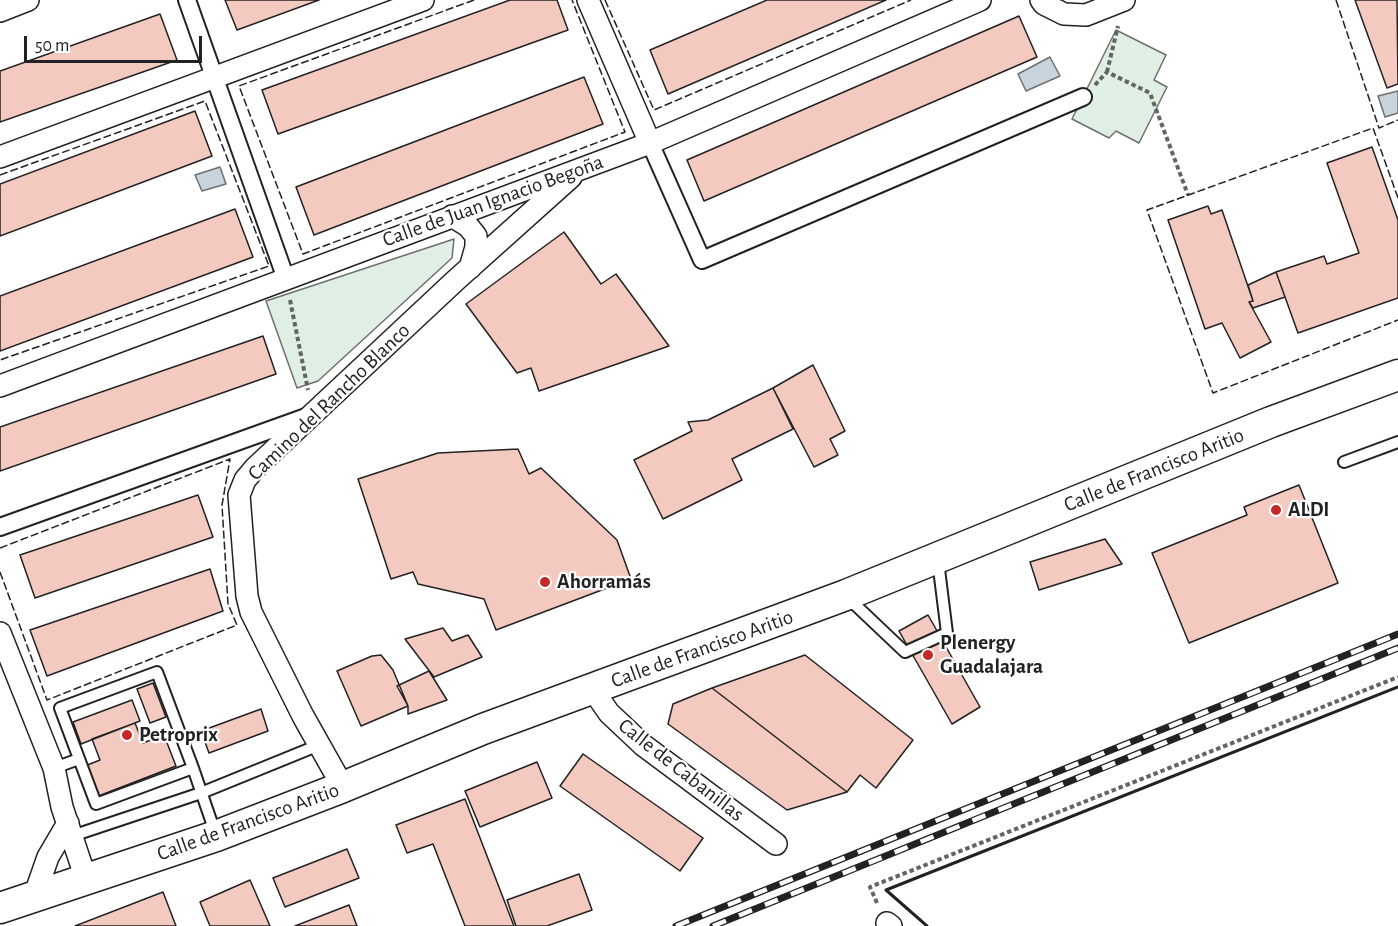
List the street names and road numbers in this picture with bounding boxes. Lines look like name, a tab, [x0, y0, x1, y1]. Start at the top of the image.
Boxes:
street label: Calle de Juan Ignacio Begoña	[379, 149, 607, 253]
street label: Camino del Rancho Blanco	[243, 318, 415, 486]
street label: Calle de Francisco Aritio	[1060, 422, 1248, 518]
street label: Calle de Francisco Aritio	[607, 604, 797, 694]
street label: Calle de Cabanillas	[613, 713, 749, 827]
street label: Calle de Francisco Aritio	[153, 777, 343, 867]

